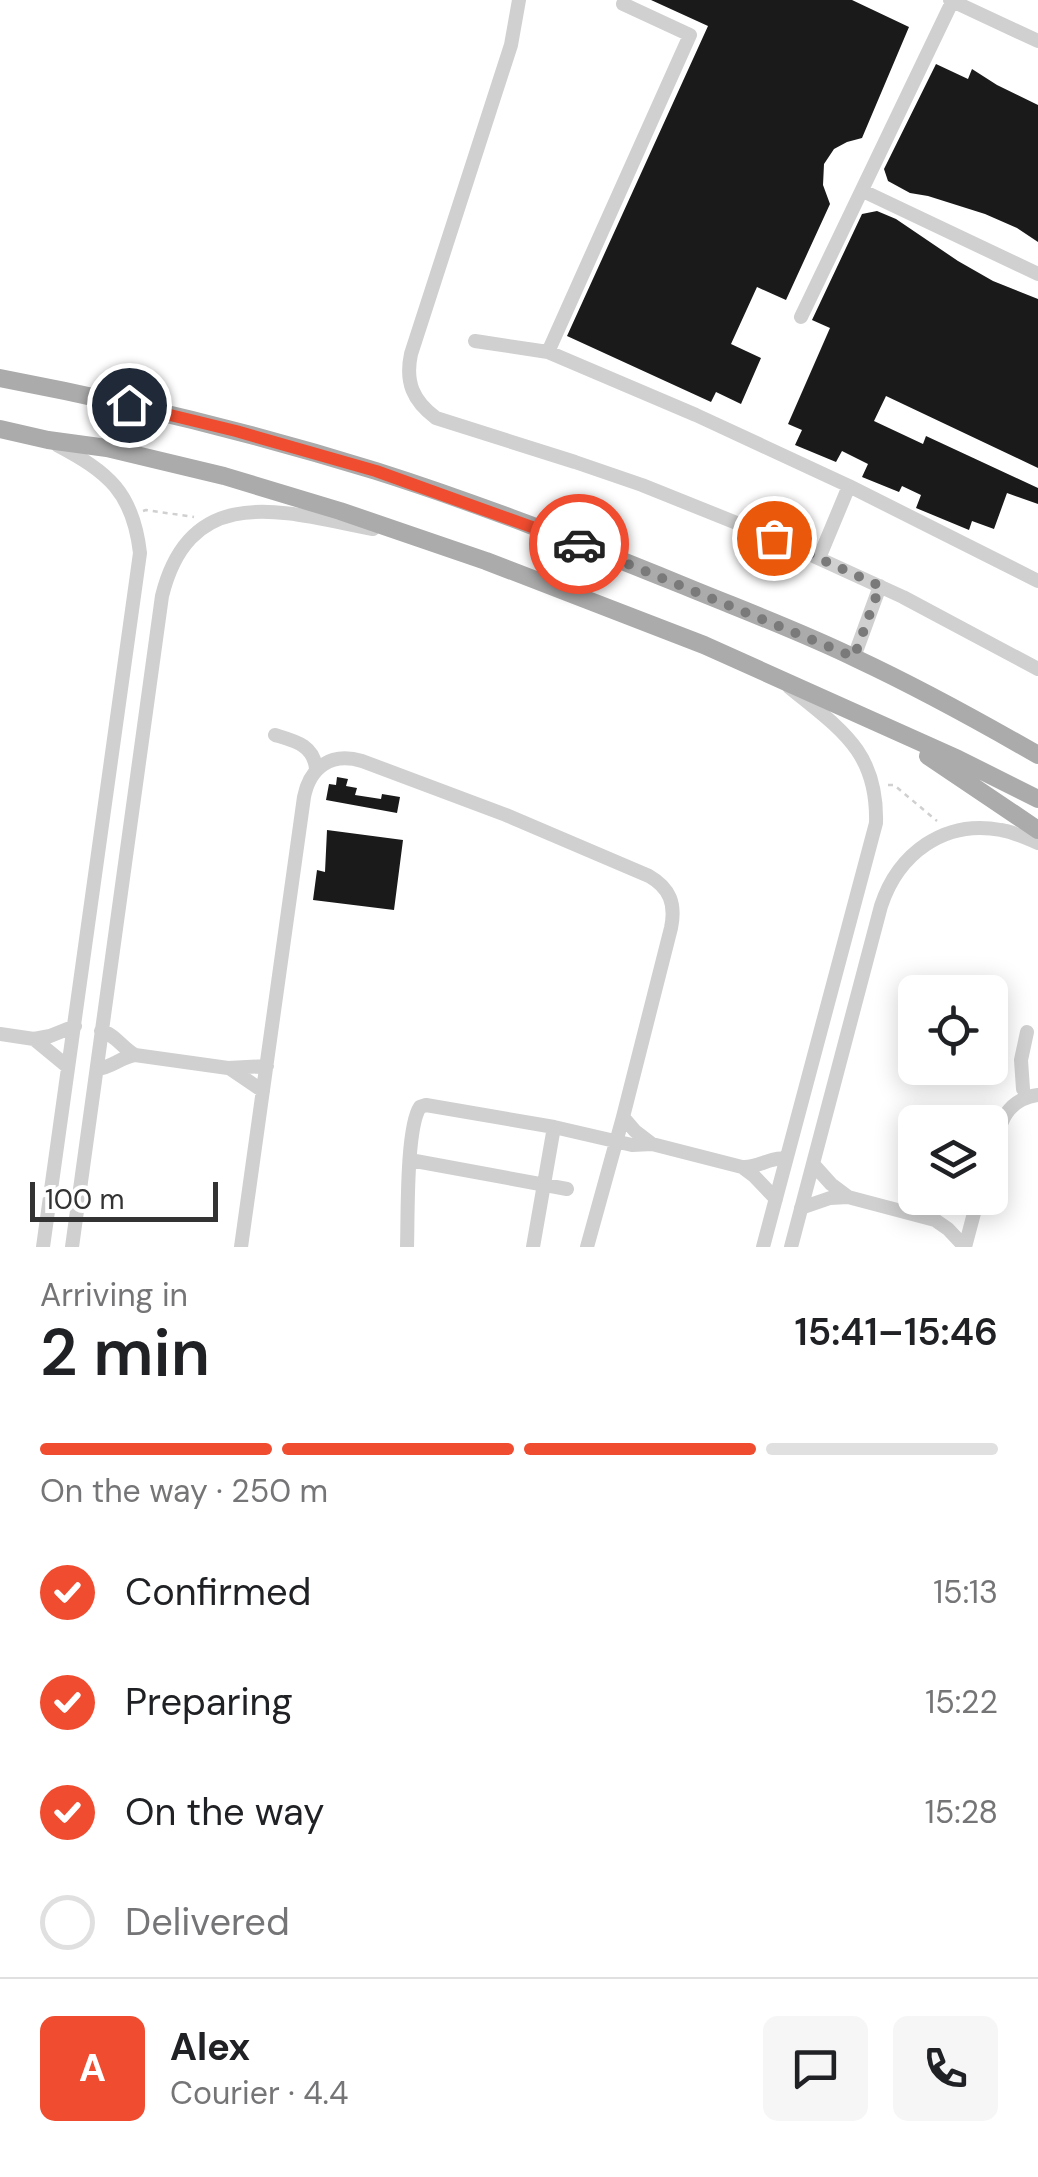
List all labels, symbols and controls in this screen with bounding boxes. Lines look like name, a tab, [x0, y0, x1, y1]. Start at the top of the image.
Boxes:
pin	[87, 363, 172, 448]
icon: home	[102, 378, 157, 433]
courier	[529, 494, 629, 594]
pin	[732, 496, 817, 581]
icon: bag	[747, 511, 802, 566]
icon: car	[552, 517, 607, 572]
map controls	[898, 975, 1008, 1215]
button: locate	[898, 975, 1008, 1085]
button: layers	[898, 1105, 1008, 1215]
scale bar	[30, 1177, 218, 1222]
text: 100 m	[45, 1181, 124, 1218]
text: Arriving in	[40, 1274, 188, 1316]
text: 15:41–15:46	[795, 1307, 998, 1357]
text: 2 min	[40, 1311, 210, 1395]
text: On the way · 250 m	[40, 1470, 328, 1512]
icon: check	[40, 1565, 95, 1620]
text: Confirmed	[125, 1567, 311, 1617]
text: 15:13	[933, 1571, 998, 1613]
icon: check	[40, 1675, 95, 1730]
text: Preparing	[125, 1677, 293, 1727]
text: 15:22	[925, 1681, 998, 1723]
icon: check	[40, 1785, 95, 1840]
text: On the way	[125, 1787, 324, 1837]
text: 15:28	[925, 1791, 998, 1833]
text: Delivered	[125, 1897, 290, 1947]
button: chat	[763, 2016, 868, 2121]
button: phone	[893, 2016, 998, 2121]
text: Alex	[170, 2022, 250, 2072]
text: A	[79, 2043, 106, 2093]
text: Courier · 4.4	[170, 2072, 348, 2114]

